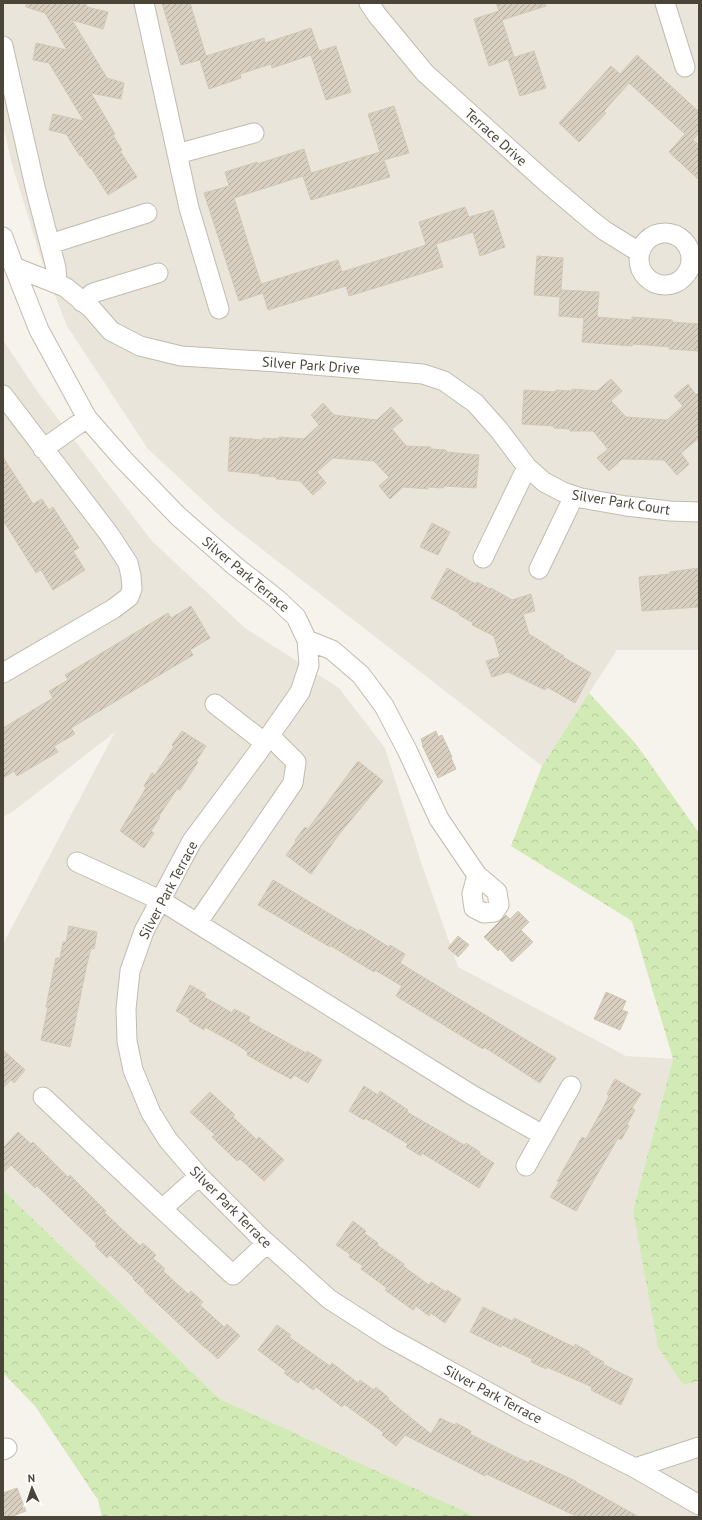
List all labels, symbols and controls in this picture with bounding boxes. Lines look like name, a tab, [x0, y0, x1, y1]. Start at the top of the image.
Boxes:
street label: Terrace Drive	[461, 104, 531, 170]
street label: Silver Park Drive	[262, 353, 360, 377]
street label: Silver Park Court	[571, 485, 672, 519]
street label: Silver Park Terrace	[199, 532, 293, 616]
street label: Silver Park Terrace	[135, 838, 201, 942]
street label: Silver Park Terrace	[186, 1162, 276, 1252]
street label: Silver Park Terrace	[441, 1361, 545, 1427]
north arrow	[12, 1468, 52, 1508]
text: N	[27, 1471, 35, 1485]

